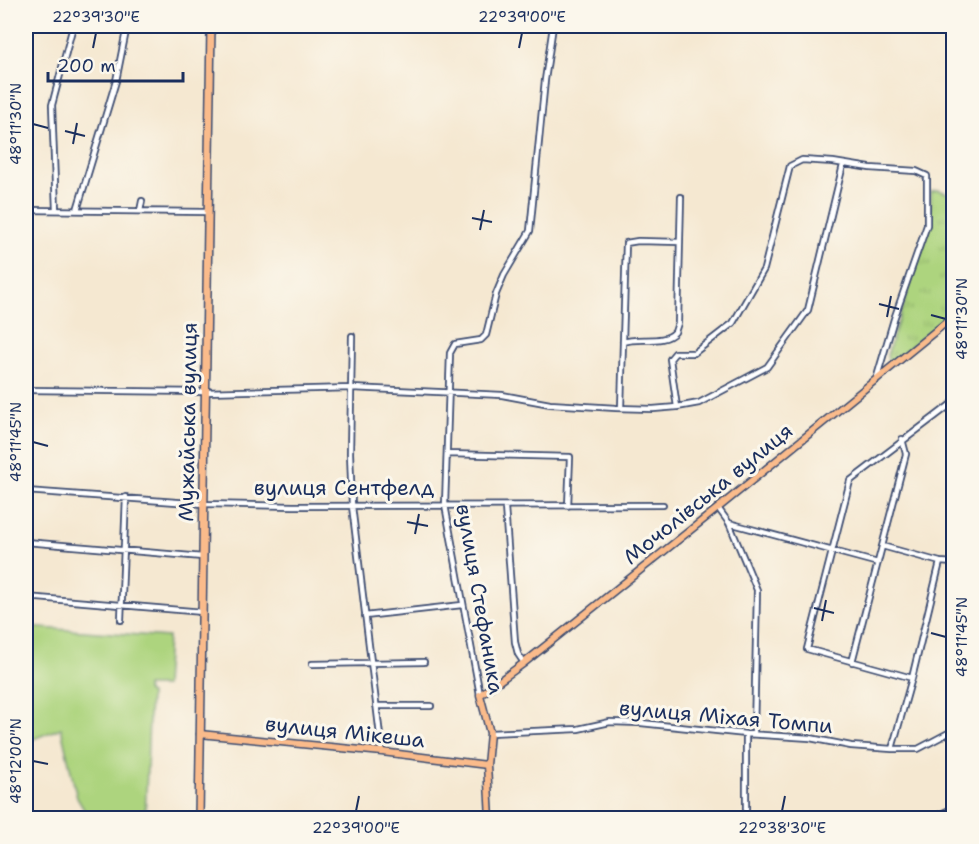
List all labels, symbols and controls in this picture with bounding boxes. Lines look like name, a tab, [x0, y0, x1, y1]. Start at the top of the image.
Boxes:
text: 22°39'30"E	[52, 7, 140, 27]
text: 22°39'00"E	[478, 7, 566, 27]
scale bar	[48, 45, 183, 83]
text: 200 m	[57, 54, 116, 78]
text: 48°11'30"N	[6, 83, 26, 165]
text: 48°11'30"N	[952, 278, 972, 360]
street label: Мужайська вулиця	[172, 322, 204, 522]
text: 48°11'45"N	[6, 402, 26, 482]
street label: Мочолівська вулиця	[617, 417, 799, 571]
street label: вулиця Сентфелд	[254, 474, 434, 502]
street label: вулиця Стефаника	[449, 502, 511, 696]
text: 48°11'45"N	[952, 597, 972, 677]
street label: вулиця Міхая Томпи	[618, 694, 834, 740]
street label: вулиця Мікеша	[264, 710, 426, 754]
text: 48°12'00"N	[6, 718, 26, 804]
text: 22°39'00"E	[312, 818, 400, 838]
text: 22°38'30"E	[738, 818, 826, 838]

